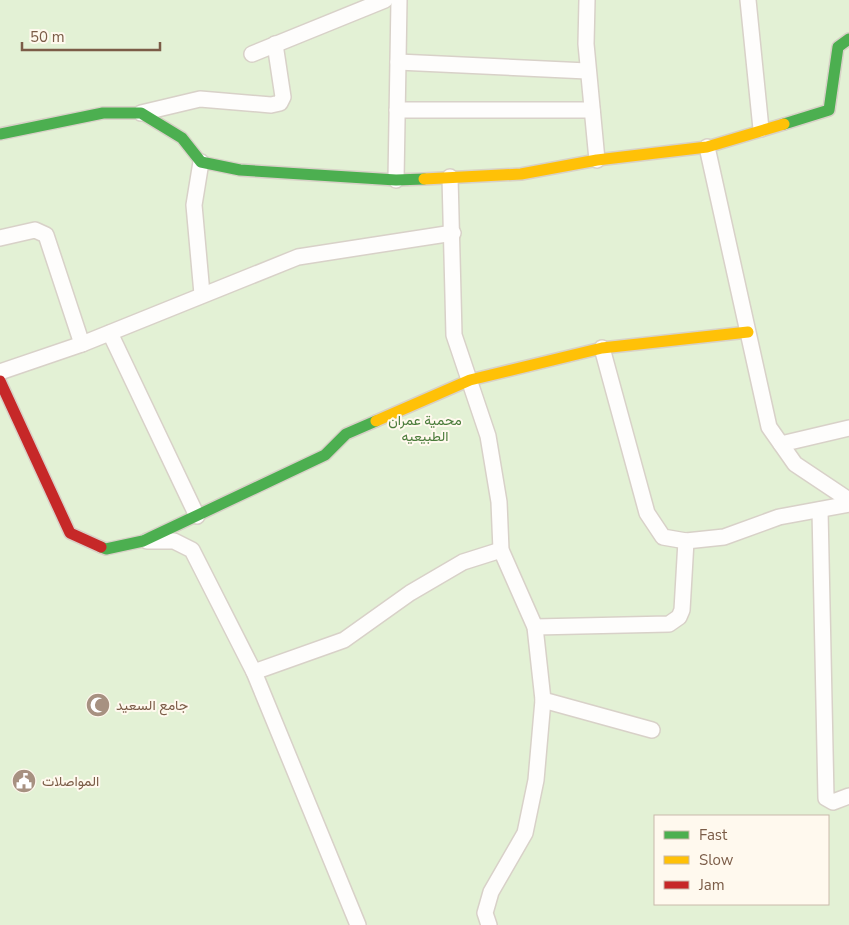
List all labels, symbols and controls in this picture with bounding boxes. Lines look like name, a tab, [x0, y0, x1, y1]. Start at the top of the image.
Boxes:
scale bar	[22, 20, 160, 52]
text: 50 m	[30, 27, 65, 47]
park label: محمية عمران الطبيعيه	[388, 411, 462, 446]
mosque icon: جامع السعيد	[85, 692, 111, 718]
place label: جامع السعيد	[116, 696, 188, 716]
public building icon: المواصلات	[11, 768, 37, 794]
place label: المواصلات	[42, 772, 99, 791]
legend	[654, 815, 829, 905]
text: Fast	[699, 825, 728, 845]
text: Slow	[699, 850, 734, 870]
text: Jam	[698, 875, 725, 895]

